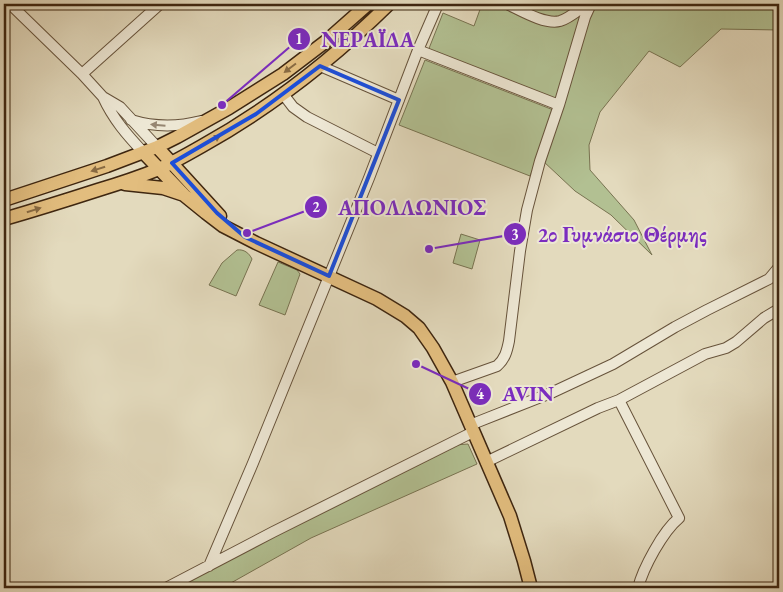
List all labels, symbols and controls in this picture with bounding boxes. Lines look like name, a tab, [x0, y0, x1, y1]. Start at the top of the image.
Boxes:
callout: ΝΕΡΑΪΔΑ	[286, 21, 425, 57]
text: ΝΕΡΑΪΔΑ	[321, 26, 416, 53]
text: 1	[295, 29, 303, 48]
one-way arrow	[284, 63, 297, 74]
one-way arrow	[150, 121, 166, 129]
one-way arrow	[207, 135, 222, 143]
one-way arrow	[90, 166, 105, 173]
callout: ΑΠΟΛΛΩΝΙΟΣ	[303, 189, 496, 225]
text: ΑΠΟΛΛΩΝΙΟΣ	[337, 194, 486, 221]
text: 2	[312, 197, 320, 216]
one-way arrow	[27, 205, 42, 213]
callout: 2ο Γυμνάσιο Θέρμης	[502, 216, 716, 252]
text: 2ο Γυμνάσιο Θέρμης	[537, 221, 707, 248]
text: 3	[511, 225, 519, 244]
callout: AVIN	[467, 376, 564, 412]
text: AVIN	[501, 380, 554, 407]
text: 4	[476, 384, 485, 403]

